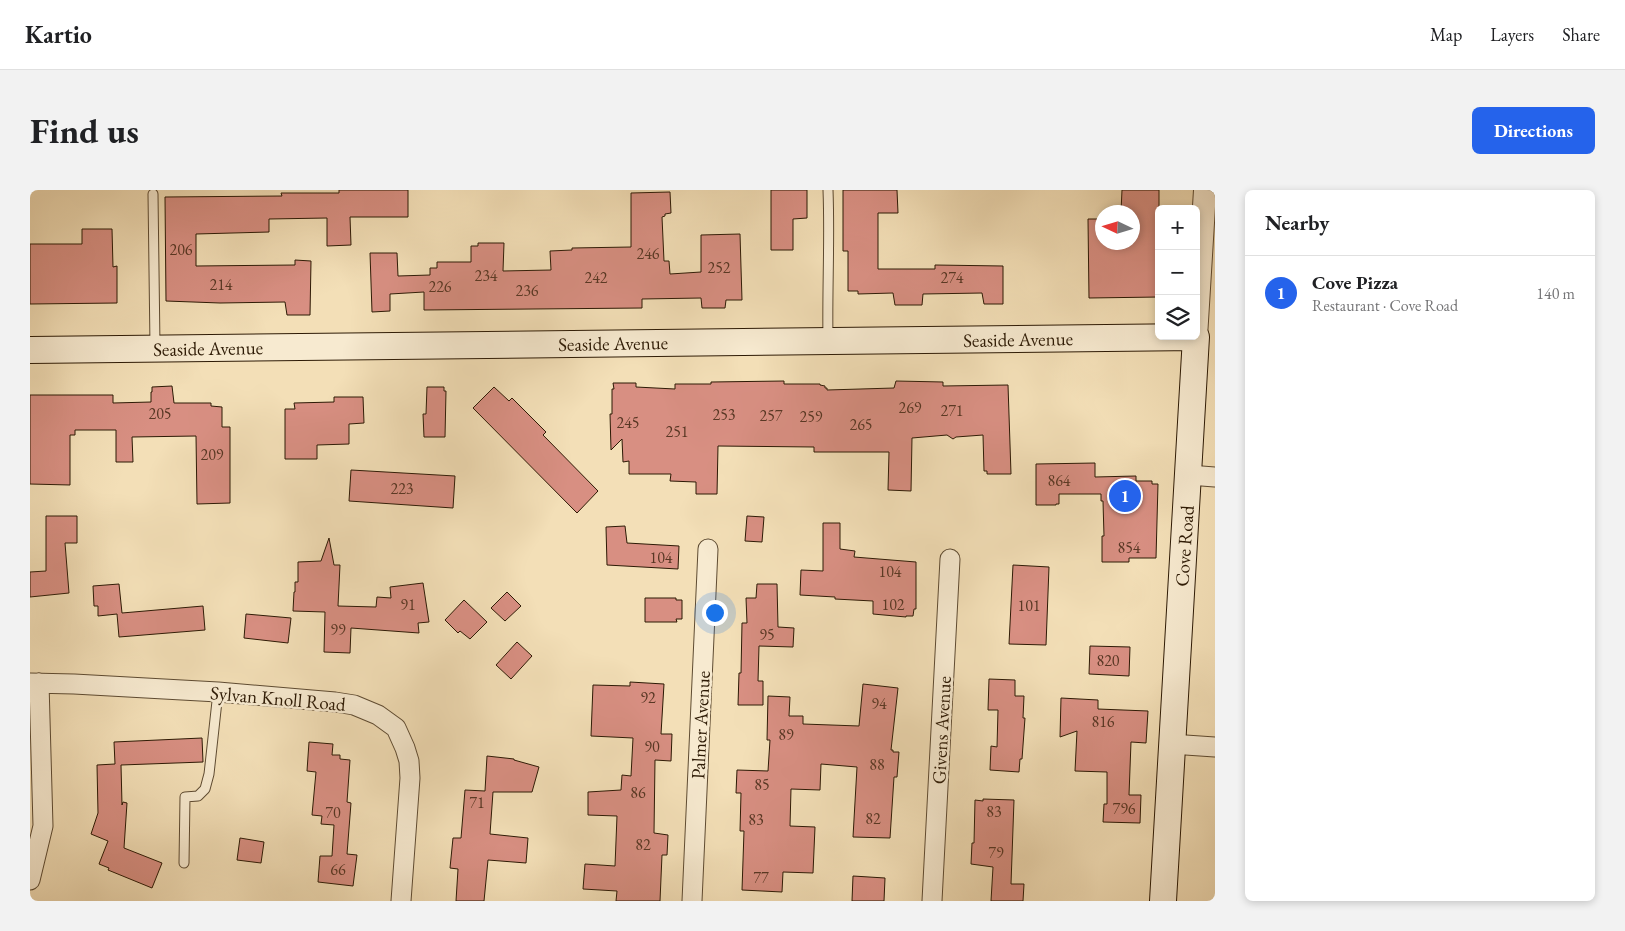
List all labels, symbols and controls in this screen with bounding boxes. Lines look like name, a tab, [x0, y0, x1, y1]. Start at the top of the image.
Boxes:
text: Kartio	[25, 19, 92, 50]
text: Map	[1430, 23, 1462, 46]
text: Layers	[1490, 23, 1534, 46]
text: Share	[1562, 23, 1600, 46]
button: Directions	[1472, 107, 1595, 154]
text: Find us	[30, 108, 139, 153]
north arrow	[1095, 205, 1140, 250]
map controls	[1155, 205, 1200, 340]
button: +	[1155, 205, 1200, 250]
text: Nearby	[1265, 209, 1329, 236]
house number: 206	[169, 239, 193, 260]
house number: 246	[636, 243, 660, 264]
button: −	[1155, 250, 1200, 295]
house number: 252	[707, 257, 731, 278]
house number: 234	[474, 265, 498, 286]
house number: 242	[584, 267, 608, 288]
house number: 274	[940, 267, 964, 288]
text: Cove Pizza	[1312, 270, 1398, 295]
house number: 214	[209, 274, 233, 295]
house number: 226	[428, 276, 452, 297]
house number: 236	[515, 280, 539, 301]
text: 1	[1277, 283, 1285, 304]
text: 140 m	[1536, 283, 1575, 304]
button: layers	[1155, 295, 1200, 340]
text: Restaurant · Cove Road	[1312, 295, 1458, 316]
street label: Seaside Avenue	[963, 326, 1073, 353]
street label: Seaside Avenue	[558, 330, 668, 357]
street label: Seaside Avenue	[153, 335, 263, 362]
house number: 269	[898, 397, 922, 418]
house number: 271	[940, 400, 964, 421]
house number: 205	[148, 403, 172, 424]
house number: 253	[712, 404, 736, 425]
house number: 257	[759, 405, 783, 426]
house number: 259	[799, 406, 823, 427]
house number: 245	[616, 412, 640, 433]
house number: 265	[849, 414, 873, 435]
house number: 251	[665, 421, 689, 442]
house number: 209	[200, 444, 224, 465]
house number: 864	[1047, 470, 1071, 491]
pin: 1	[1109, 477, 1141, 515]
house number: 223	[390, 478, 414, 499]
street label: Cove Road	[1169, 504, 1200, 588]
house number: 854	[1117, 537, 1141, 558]
house number: 104	[649, 547, 673, 568]
house number: 104	[878, 561, 902, 582]
house number: 91	[400, 594, 416, 615]
house number: 102	[881, 594, 905, 615]
house number: 101	[1017, 595, 1041, 616]
your location	[702, 600, 728, 626]
house number: 99	[330, 619, 346, 640]
house number: 95	[759, 624, 775, 645]
house number: 820	[1096, 650, 1120, 671]
street label: Palmer Avenue	[685, 670, 716, 780]
street label: Givens Avenue	[926, 675, 957, 785]
street label: Sylvan Knoll Road	[209, 680, 347, 717]
house number: 92	[640, 687, 656, 708]
house number: 94	[871, 693, 887, 714]
house number: 816	[1091, 711, 1115, 732]
house number: 89	[778, 724, 794, 745]
house number: 90	[644, 736, 660, 757]
house number: 88	[869, 754, 885, 775]
house number: 85	[754, 774, 770, 795]
house number: 86	[630, 782, 646, 803]
house number: 71	[469, 792, 485, 813]
house number: 796	[1112, 798, 1136, 819]
house number: 83	[986, 801, 1002, 822]
house number: 70	[325, 802, 341, 823]
house number: 82	[865, 808, 881, 829]
house number: 83	[748, 809, 764, 830]
house number: 82	[635, 834, 651, 855]
house number: 79	[988, 842, 1004, 863]
house number: 66	[330, 859, 346, 880]
house number: 77	[753, 867, 769, 888]

